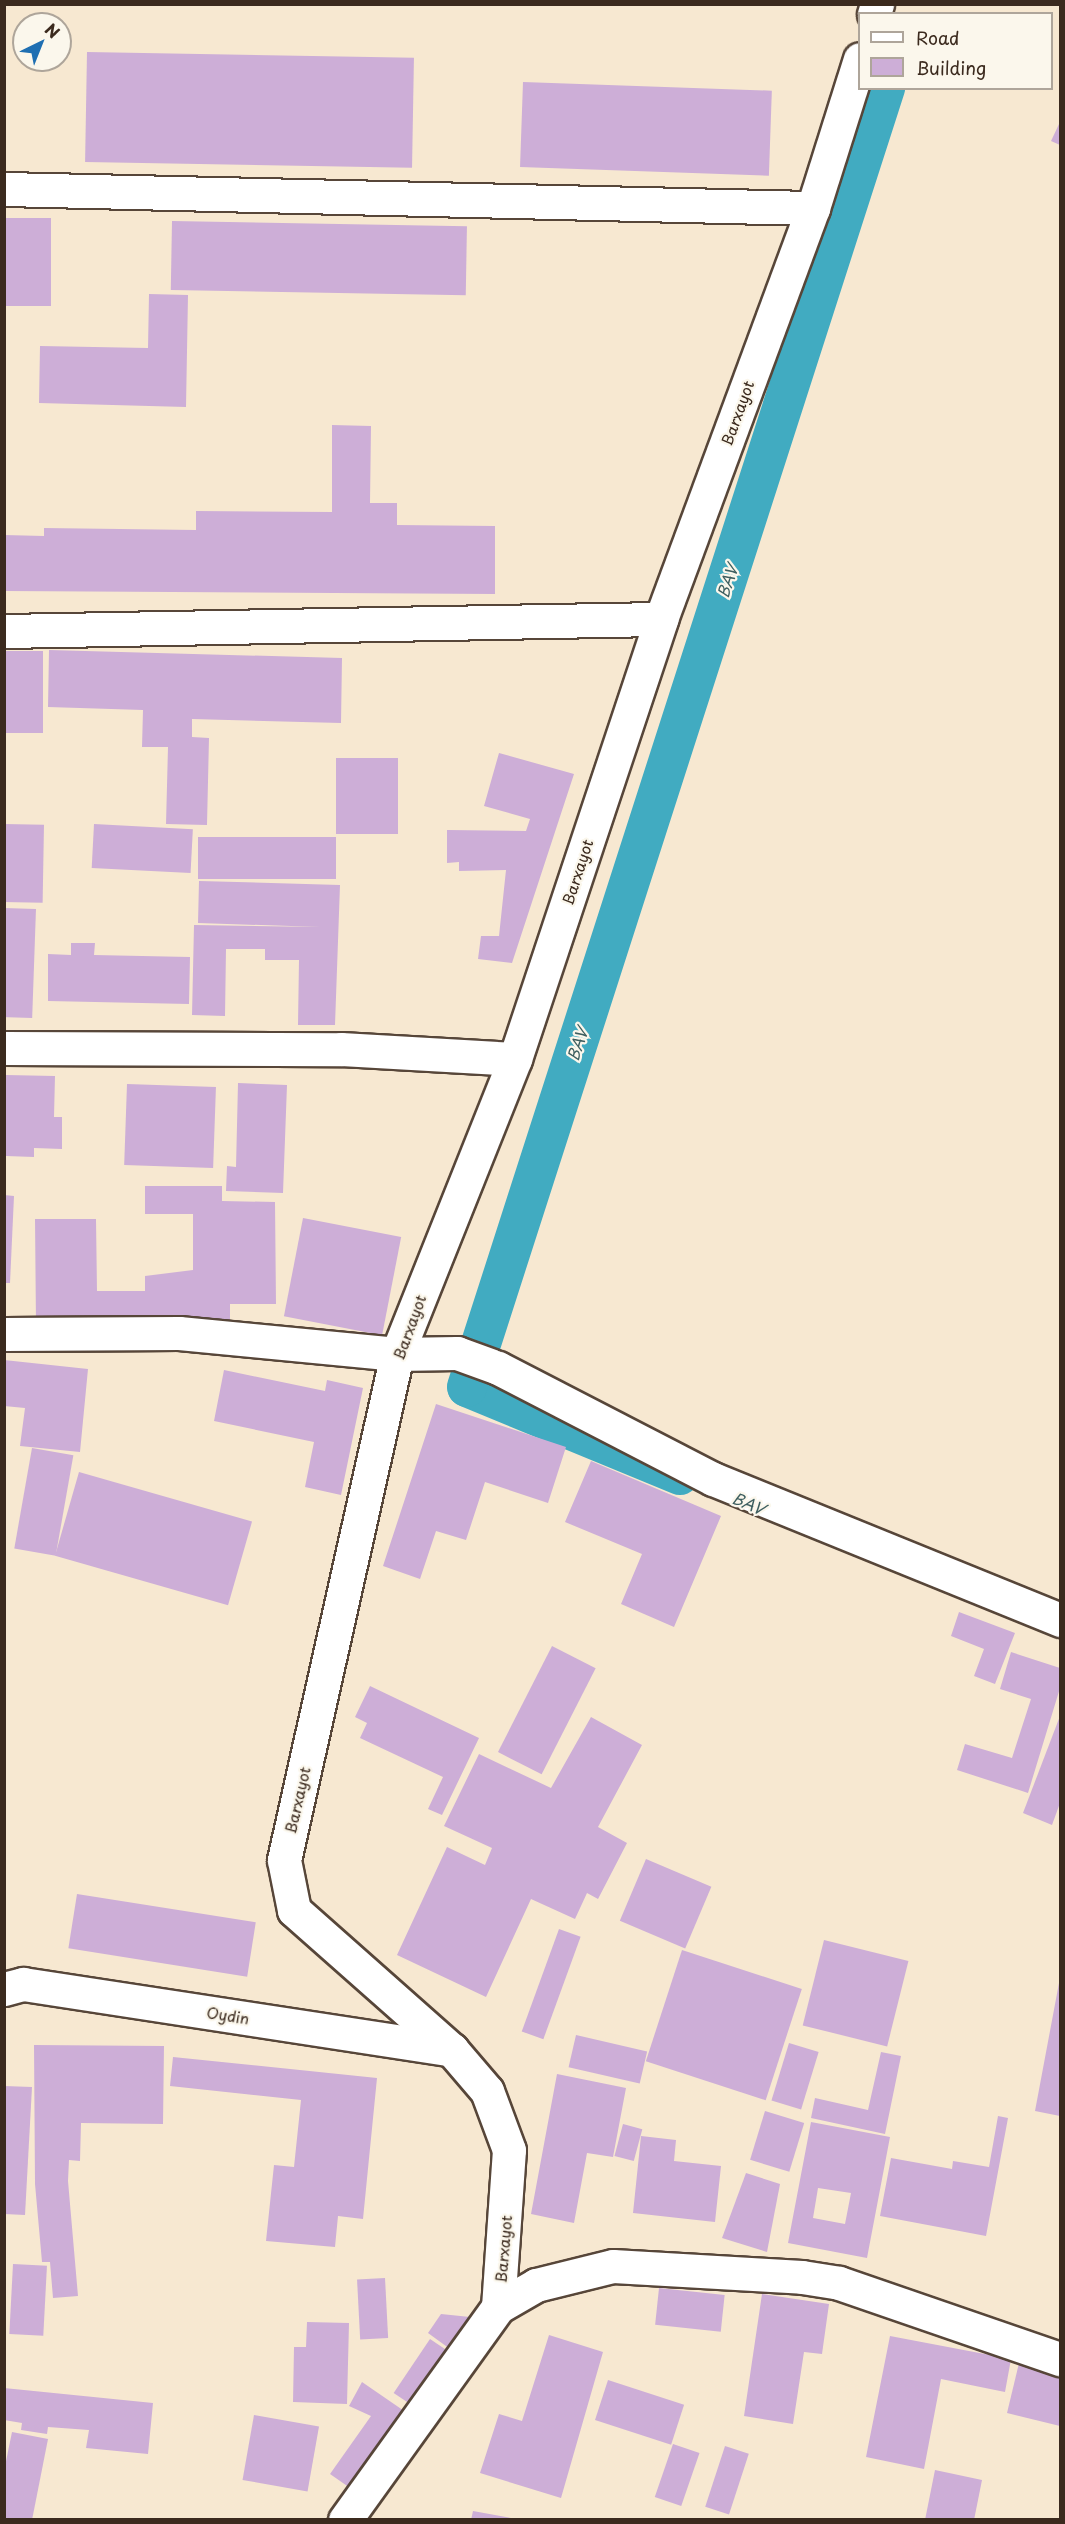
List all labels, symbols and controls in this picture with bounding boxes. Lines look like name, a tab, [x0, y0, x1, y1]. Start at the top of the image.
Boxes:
north arrow	[12, 12, 72, 72]
legend	[858, 12, 1053, 90]
text: N	[40, 17, 66, 43]
text: Road	[916, 24, 960, 51]
text: Building	[916, 54, 986, 81]
street label: Barxayot	[717, 378, 757, 448]
water label: BAV	[713, 562, 741, 600]
street label: Barxayot	[558, 837, 596, 907]
water label: BAV	[563, 1025, 591, 1063]
street label: Barxayot	[389, 1292, 429, 1362]
water label: BAV	[730, 1488, 768, 1518]
street label: Barxayot	[281, 1765, 313, 1835]
street label: Oydin	[205, 2003, 251, 2027]
street label: Barxayot	[491, 2214, 515, 2284]

